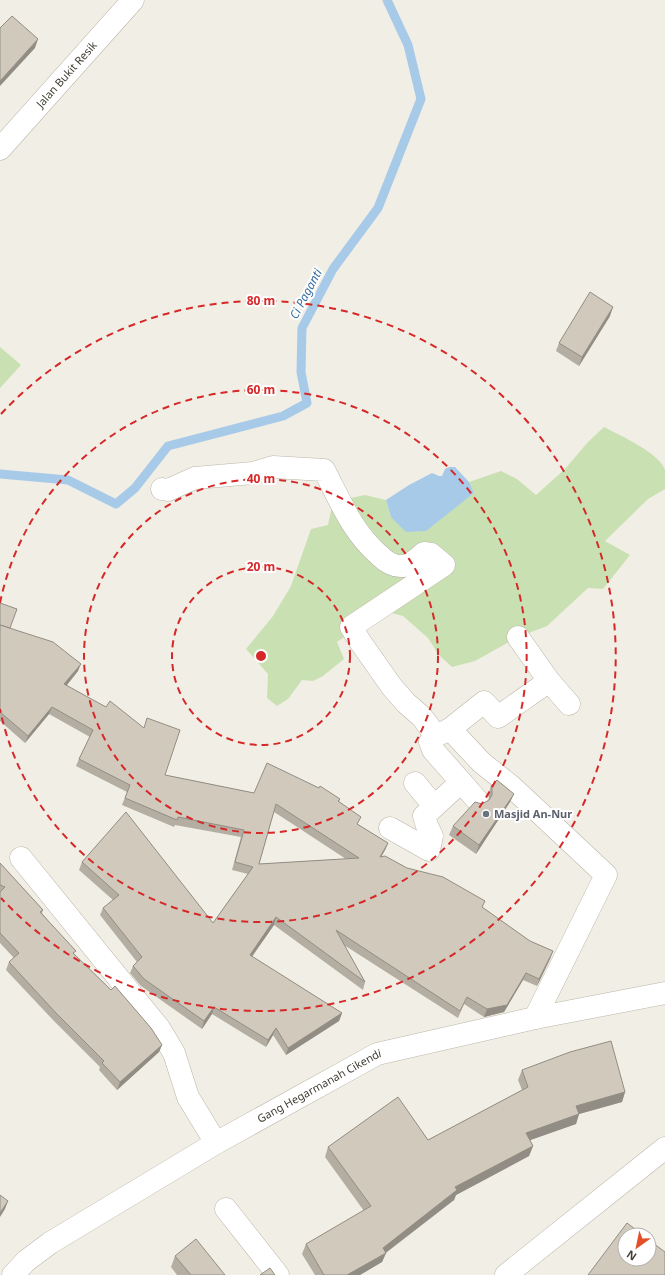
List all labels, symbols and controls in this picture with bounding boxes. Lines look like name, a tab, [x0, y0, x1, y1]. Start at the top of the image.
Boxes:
street label: Jalan Bukit Resik	[32, 37, 100, 111]
water label: Ci Paganti	[285, 265, 326, 322]
text: 80 m	[247, 292, 275, 309]
text: 60 m	[247, 381, 275, 398]
text: 40 m	[247, 470, 275, 487]
text: 20 m	[247, 558, 275, 575]
centre of rings	[254, 649, 268, 663]
place label: Masjid An-Nur	[494, 806, 572, 821]
marker: Masjid An-Nur	[481, 809, 491, 819]
street label: Gang Hegarmanah Cikendi	[254, 1045, 383, 1126]
north arrow	[617, 1227, 657, 1267]
text: N	[623, 1247, 639, 1265]

